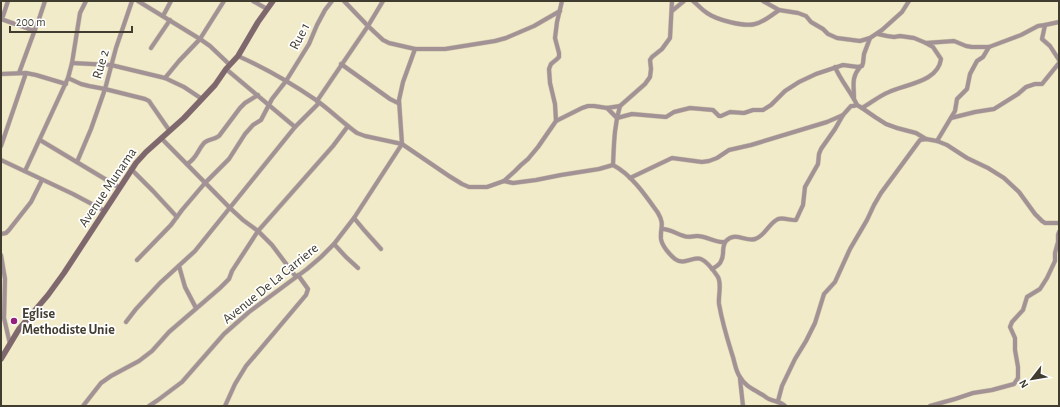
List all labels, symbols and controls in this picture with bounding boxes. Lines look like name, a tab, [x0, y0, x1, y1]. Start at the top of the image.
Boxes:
scale bar	[10, 8, 132, 34]
text: 200 m	[16, 16, 46, 28]
street label: Rue 1	[287, 21, 313, 52]
street label: Rue 2	[90, 48, 112, 81]
street label: Avenue Munama	[76, 145, 140, 230]
street label: Avenue De La Carriere	[220, 241, 321, 327]
place label: Eglise Methodiste Unie	[22, 307, 115, 337]
marker: Eglise Methodiste Unie	[9, 316, 19, 326]
north arrow	[1012, 359, 1052, 399]
text: N	[1017, 378, 1031, 390]

